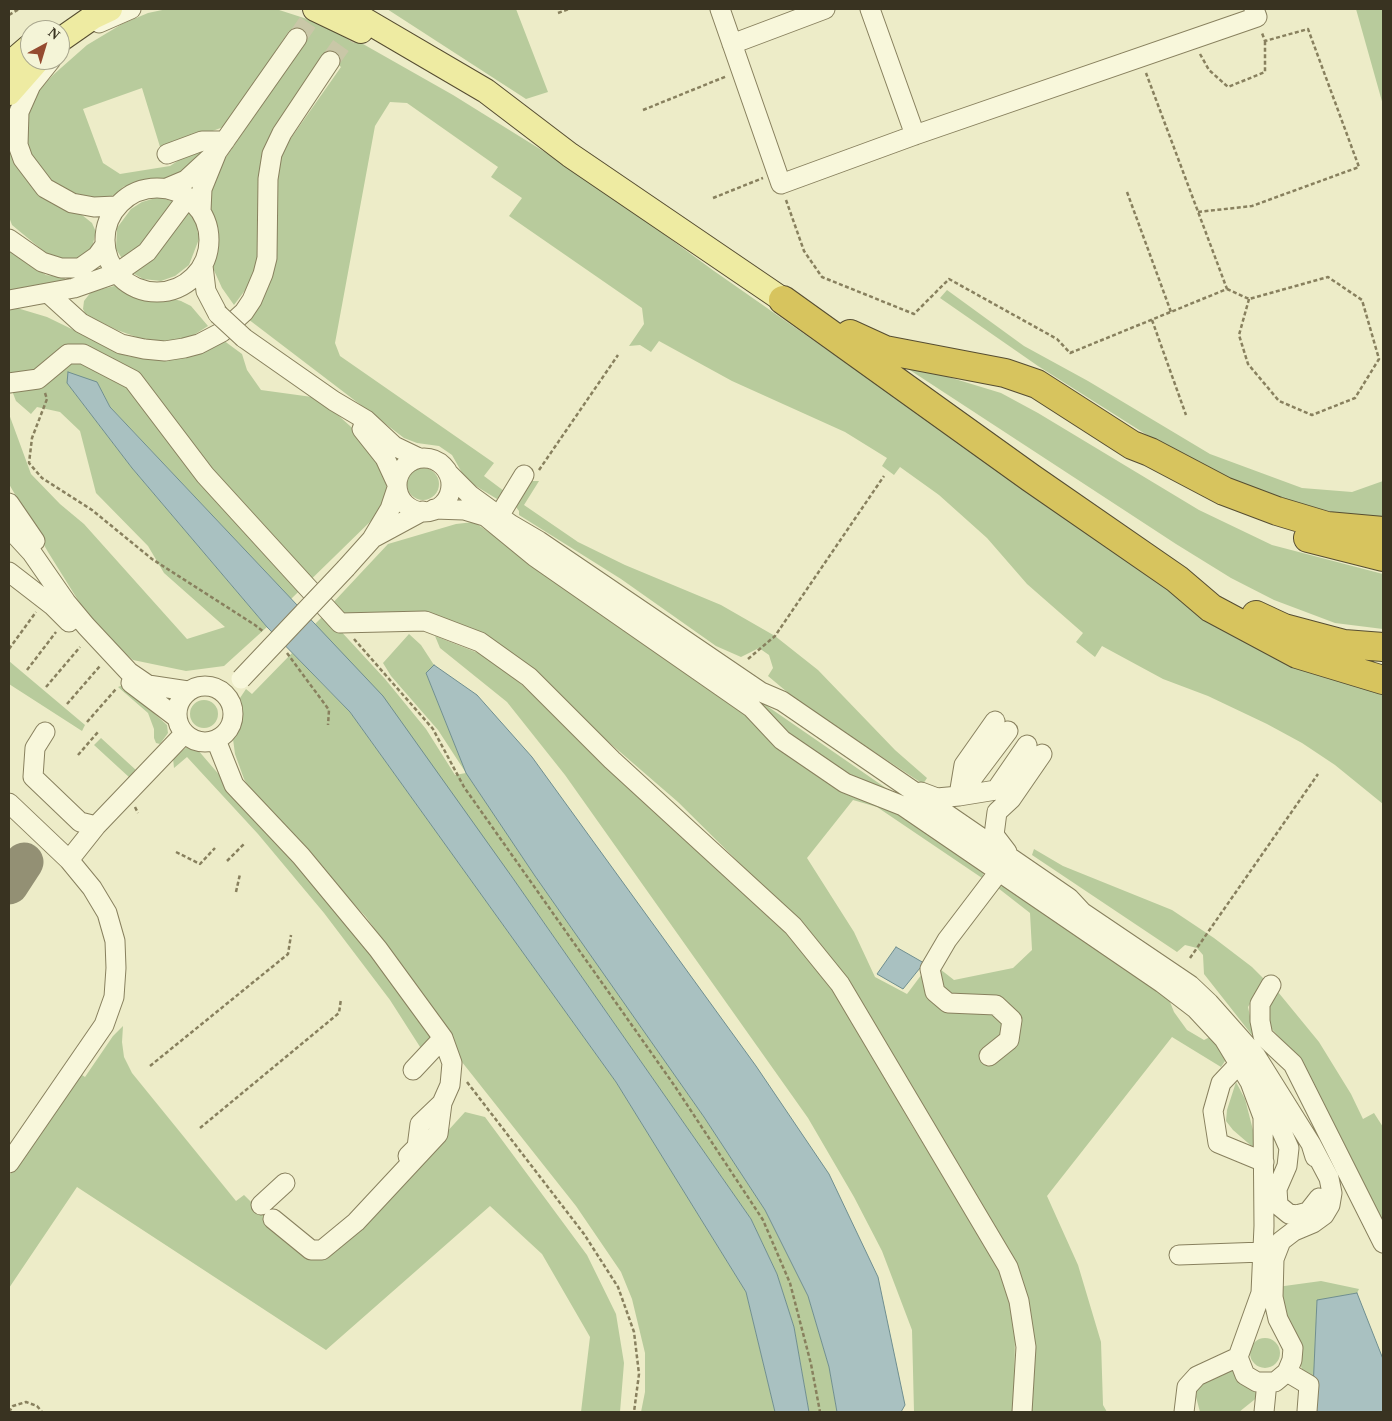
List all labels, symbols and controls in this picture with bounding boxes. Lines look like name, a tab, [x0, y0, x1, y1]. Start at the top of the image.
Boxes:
north arrow	[20, 20, 70, 70]
text: N	[45, 25, 63, 43]

